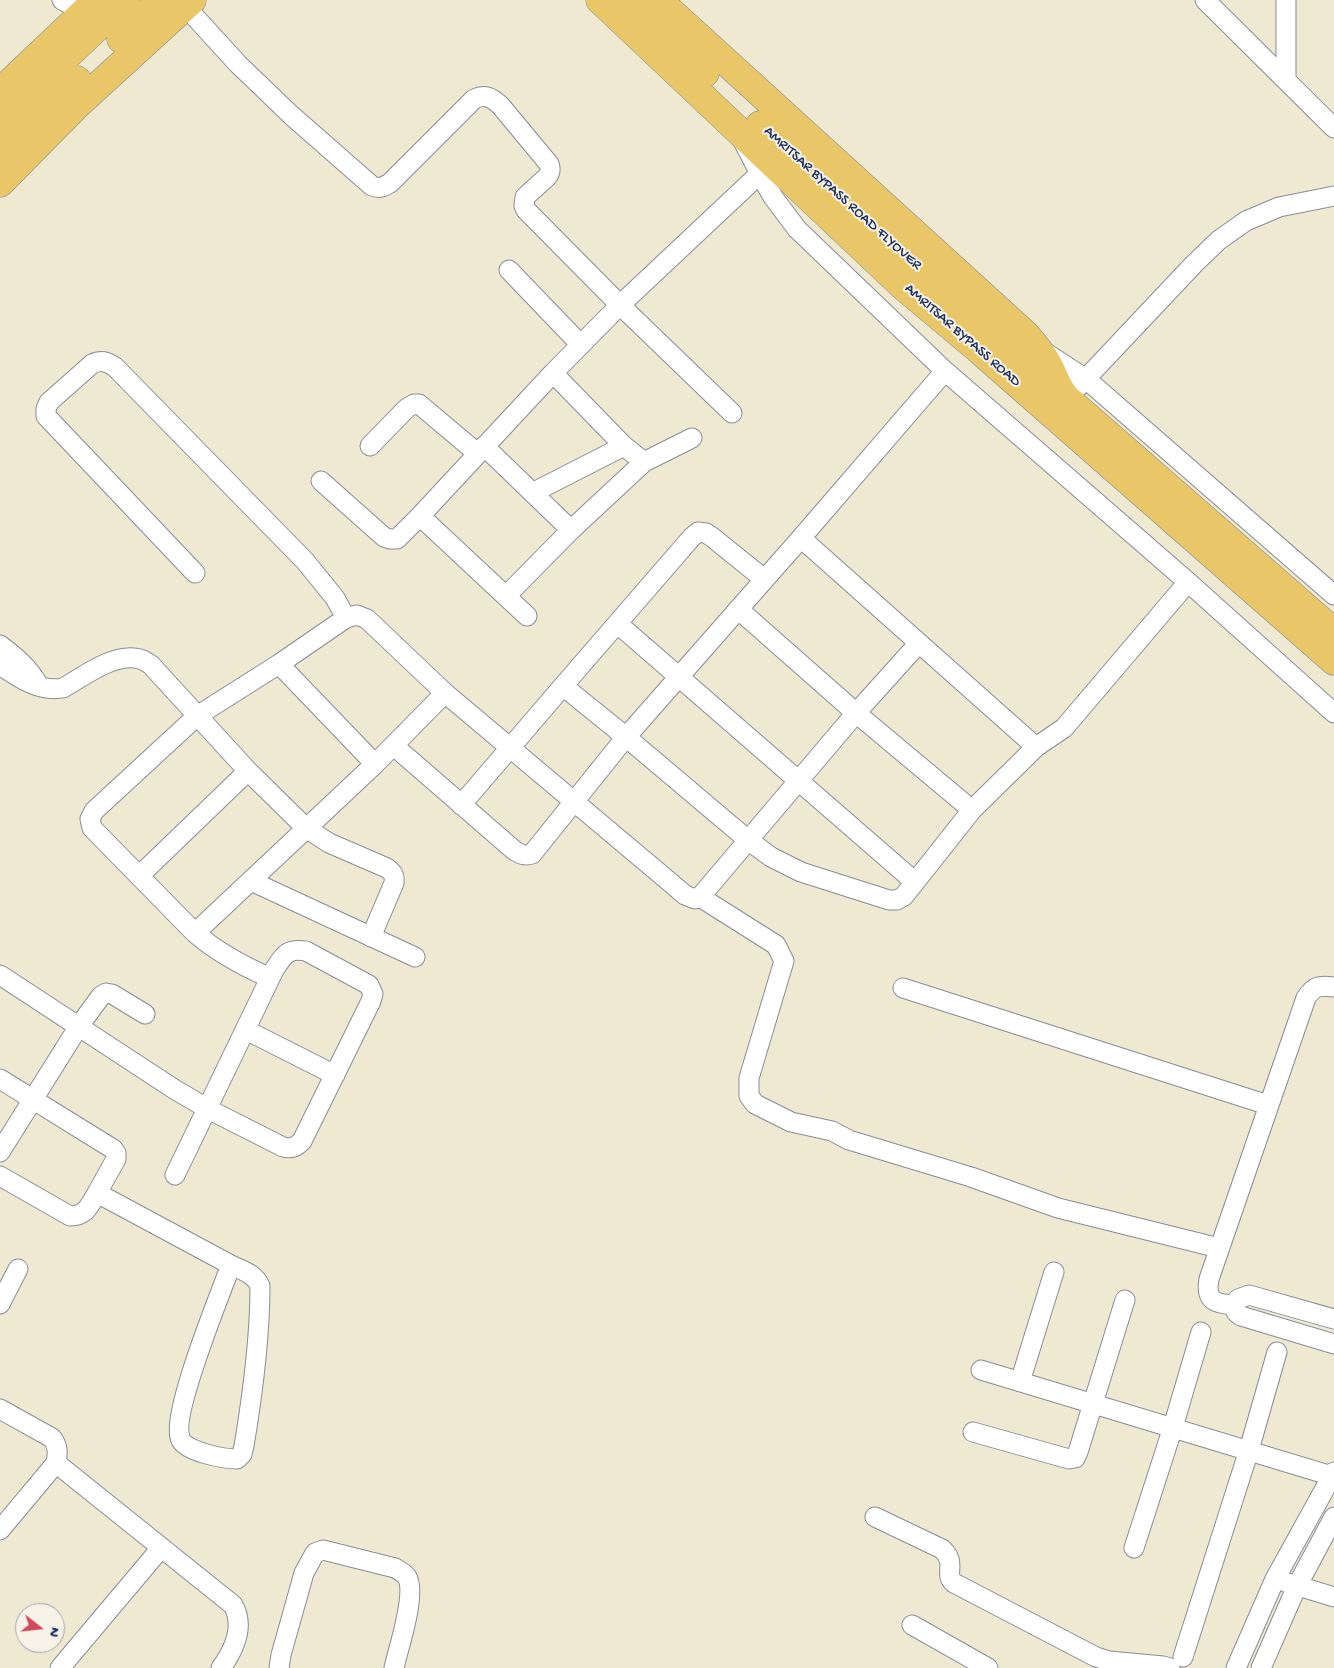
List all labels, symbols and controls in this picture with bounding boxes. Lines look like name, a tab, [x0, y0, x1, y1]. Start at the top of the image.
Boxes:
street label: AMRITSAR BYPASS ROAD FLYOVER	[759, 123, 925, 275]
street label: AMRITSAR BYPASS ROAD	[900, 281, 1024, 391]
north arrow	[15, 1603, 65, 1653]
text: N	[45, 1625, 63, 1639]

